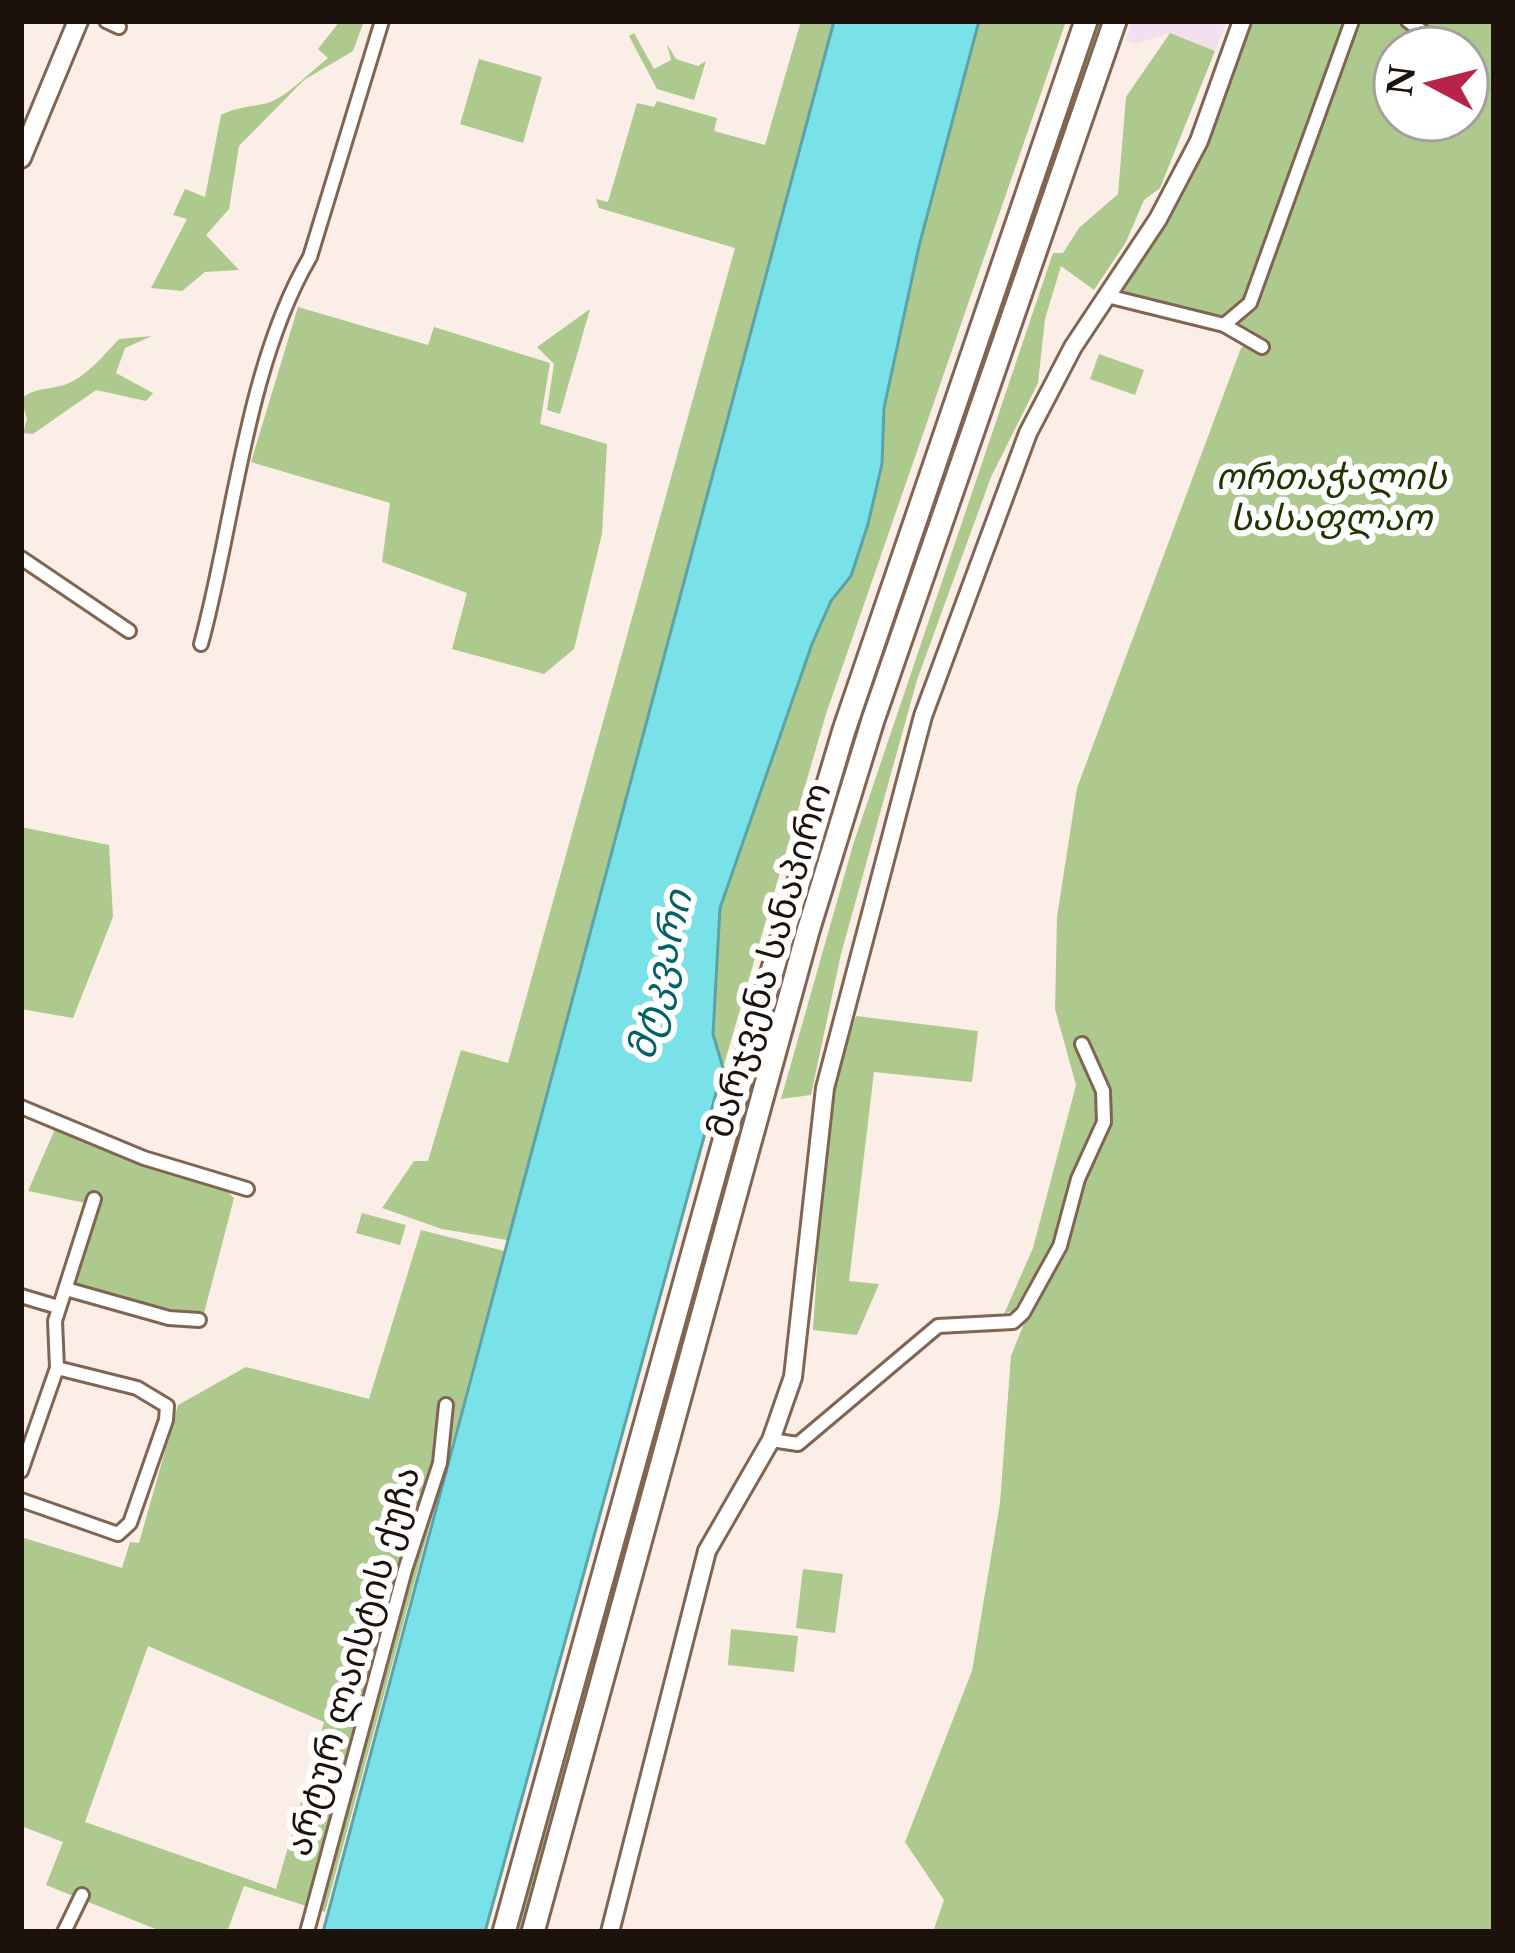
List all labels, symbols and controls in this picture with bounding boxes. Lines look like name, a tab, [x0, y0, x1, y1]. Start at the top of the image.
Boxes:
north arrow	[1371, 24, 1491, 144]
text: N	[1379, 63, 1424, 98]
park label: ორთაჭალის სასაფლაო	[1215, 454, 1448, 540]
street label: მარჯვენა სანაპირო	[696, 778, 841, 1143]
water label: მტკვარი	[616, 884, 703, 1065]
street label: არტურ ლაისტის ქუჩა	[275, 1461, 430, 1861]

